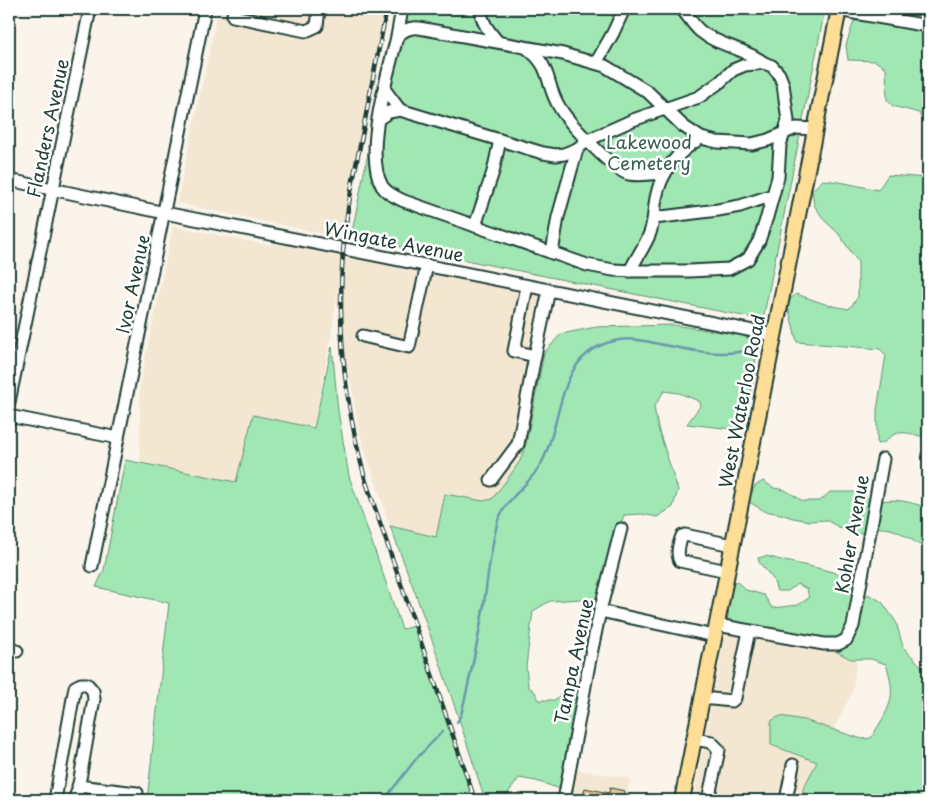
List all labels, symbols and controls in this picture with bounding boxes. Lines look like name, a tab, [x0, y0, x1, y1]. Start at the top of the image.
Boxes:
street label: Flanders Avenue	[19, 56, 75, 200]
park label: Lakewood Cemetery	[606, 128, 692, 176]
street label: Wingate Avenue	[322, 214, 466, 268]
street label: Ivor Avenue	[108, 232, 156, 336]
street label: West Waterloo Road	[711, 312, 771, 490]
street label: Kohler Avenue	[827, 472, 875, 596]
street label: Tampa Avenue	[547, 596, 600, 726]

